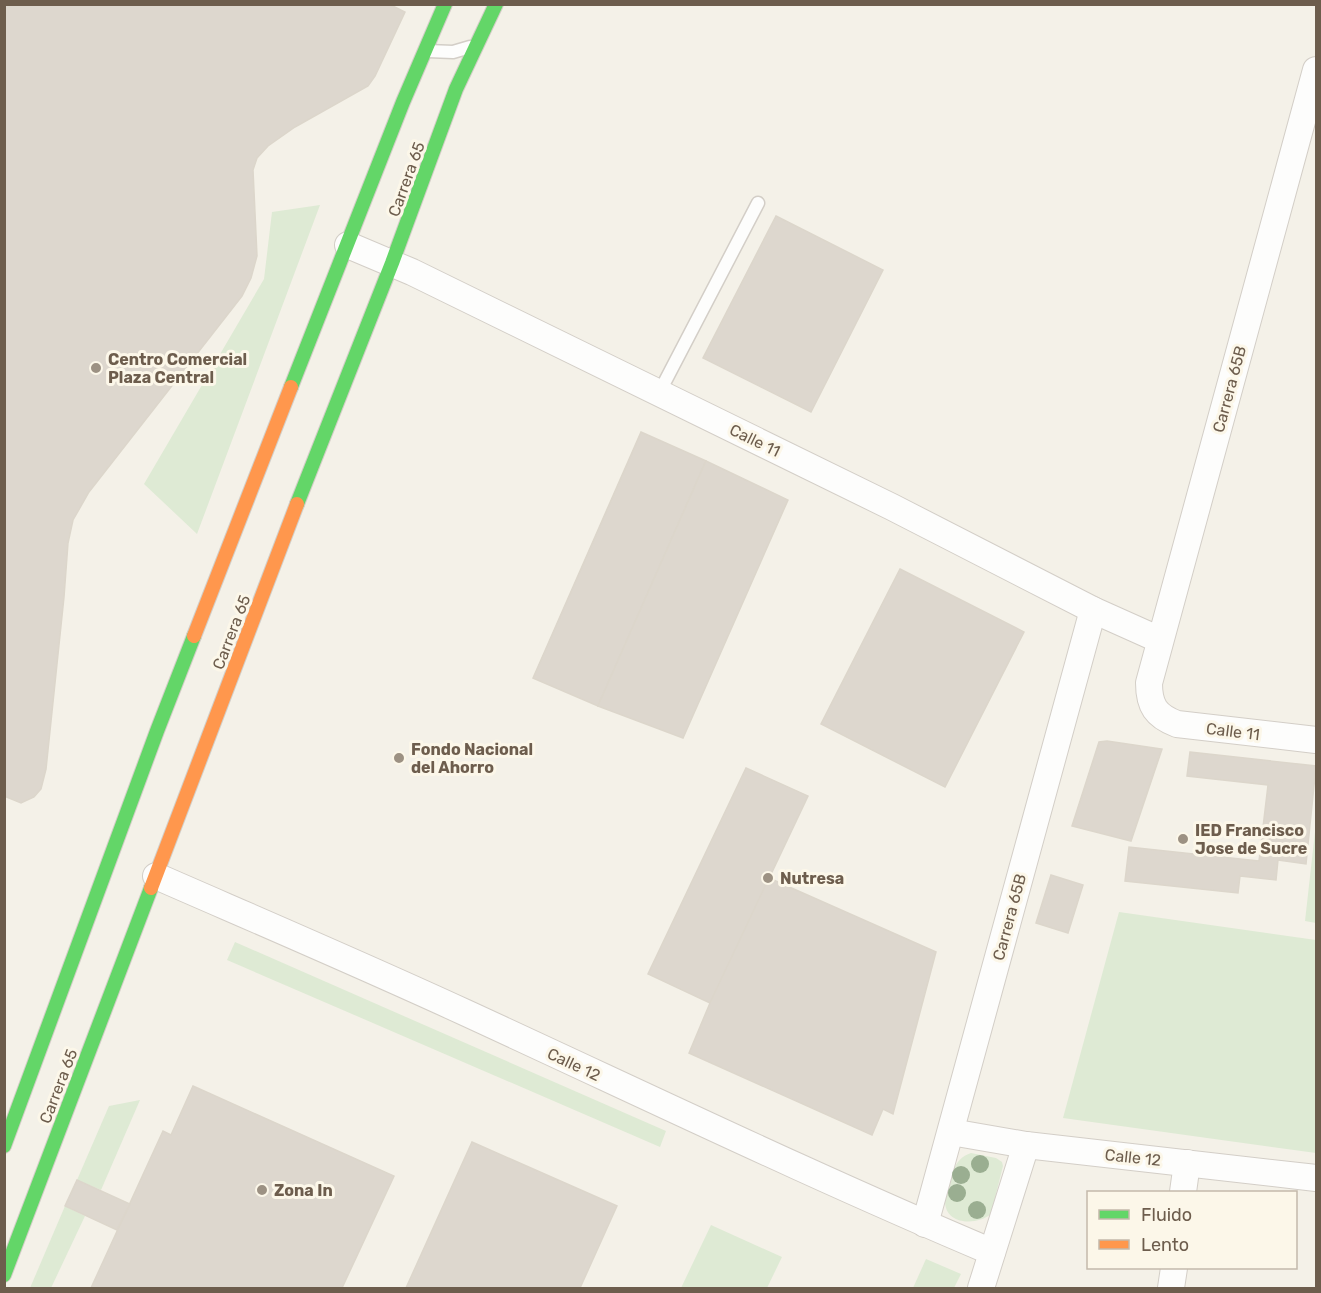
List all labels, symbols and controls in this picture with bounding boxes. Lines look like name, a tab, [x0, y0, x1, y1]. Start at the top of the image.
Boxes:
street label: Carrera 65	[384, 139, 429, 219]
street label: Carrera 65B	[1209, 344, 1250, 435]
place label: Centro Comercial Plaza Central	[108, 350, 247, 387]
marker: Centro Comercial Plaza Central	[89, 361, 103, 375]
street label: Calle 11	[726, 420, 783, 461]
street label: Carrera 65	[209, 592, 254, 672]
street label: Calle 11	[1205, 719, 1261, 744]
place label: Fondo Nacional del Ahorro	[411, 740, 533, 777]
marker: Fondo Nacional del Ahorro	[392, 751, 406, 765]
place label: IED Francisco Jose de Sucre	[1195, 821, 1307, 858]
marker: IED Francisco Jose de Sucre	[1176, 832, 1190, 846]
place label: Nutresa	[780, 869, 844, 888]
marker: Nutresa	[761, 871, 775, 885]
street label: Carrera 65B	[989, 872, 1030, 963]
street label: Calle 12	[544, 1044, 603, 1085]
street label: Carrera 65	[36, 1046, 81, 1126]
street label: Calle 12	[1104, 1145, 1162, 1170]
place label: Zona In	[274, 1181, 333, 1200]
marker: Zona In	[255, 1183, 269, 1197]
legend	[1087, 1191, 1297, 1269]
text: Fluido	[1141, 1204, 1192, 1226]
text: Lento	[1141, 1234, 1189, 1256]

